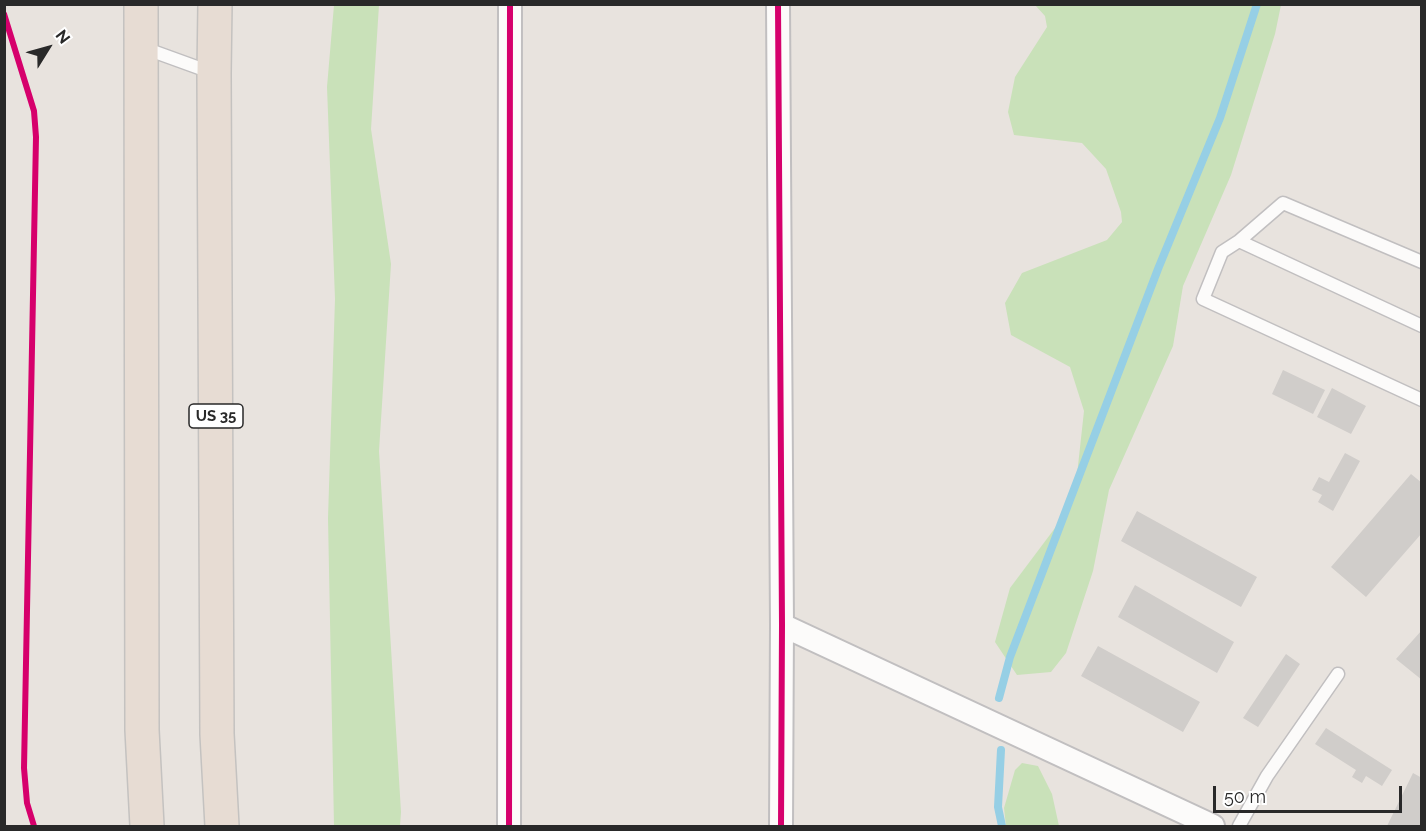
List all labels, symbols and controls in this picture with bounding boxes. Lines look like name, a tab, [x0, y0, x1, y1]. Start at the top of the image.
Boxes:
north arrow	[18, 18, 78, 78]
text: N	[52, 26, 74, 47]
road number: US 35	[189, 404, 243, 428]
scale bar	[1216, 774, 1405, 812]
text: 50 m	[1224, 786, 1266, 807]

